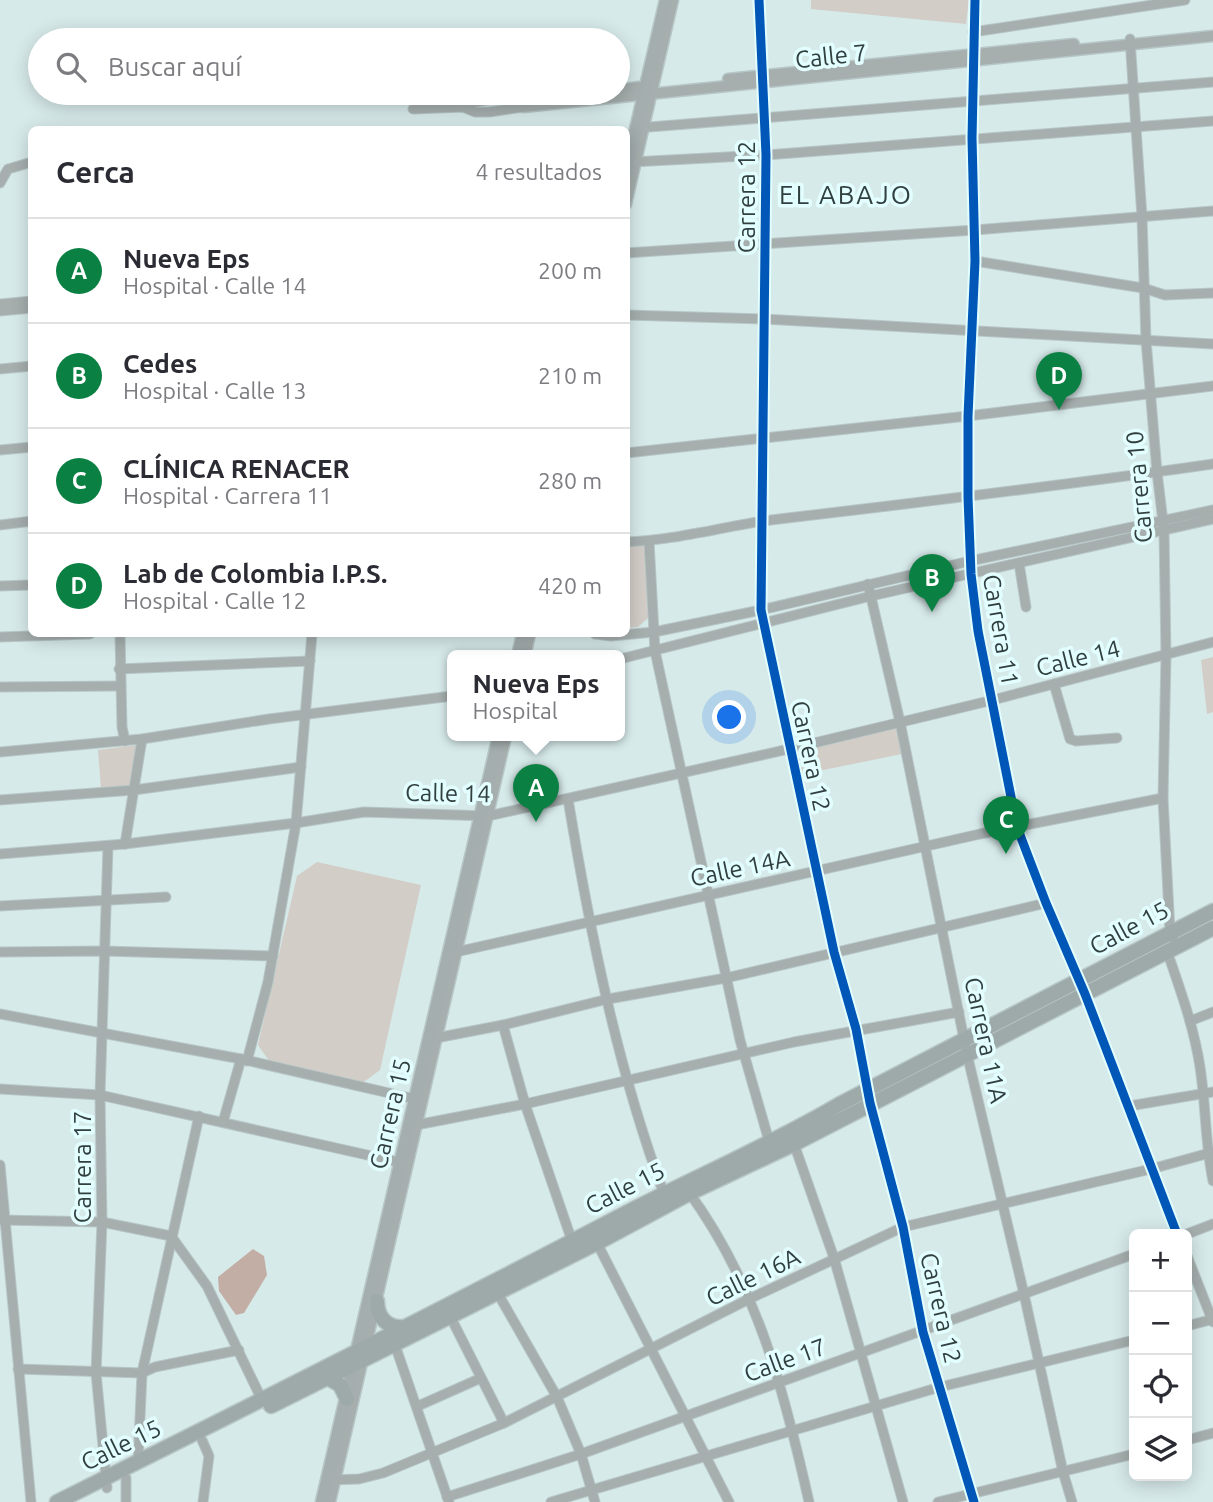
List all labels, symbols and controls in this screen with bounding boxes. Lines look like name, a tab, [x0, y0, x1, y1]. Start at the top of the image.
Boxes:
search box	[28, 28, 630, 105]
street label: Calle 7	[794, 39, 868, 73]
icon: search	[52, 48, 90, 86]
text: Buscar aquí	[108, 52, 242, 81]
street label: Carrera 12	[733, 141, 760, 253]
text: Cerca	[56, 155, 135, 189]
text: 4 resultados	[476, 159, 602, 184]
district label: EL ABAJO	[779, 180, 913, 209]
text: Nueva Eps	[123, 244, 250, 273]
text: A	[71, 258, 87, 283]
text: 200 m	[538, 258, 602, 283]
text: Hospital · Calle 14	[123, 273, 306, 298]
text: Cedes	[123, 349, 197, 378]
pin: D	[1036, 352, 1082, 410]
text: B	[71, 363, 87, 388]
text: 210 m	[538, 363, 602, 388]
text: Hospital · Calle 13	[123, 378, 306, 403]
street label: Carrera 10	[1121, 430, 1157, 544]
text: CLÍNICA RENACER	[123, 454, 350, 483]
text: C	[72, 468, 86, 493]
text: 280 m	[538, 468, 602, 493]
text: Hospital · Carrera 11	[123, 483, 332, 508]
pin: B	[909, 554, 955, 612]
text: Lab de Colombia I.P.S.	[123, 559, 387, 588]
street label: Carrera 11	[978, 572, 1024, 688]
text: D	[71, 573, 87, 598]
text: 420 m	[538, 573, 602, 598]
text: Hospital · Calle 12	[123, 588, 306, 613]
street label: Calle 14	[1033, 635, 1123, 681]
popup	[447, 650, 625, 741]
text: Nueva Eps	[473, 669, 599, 698]
text: Hospital	[473, 698, 558, 723]
street label: Carrera 12	[786, 698, 836, 814]
your location	[712, 700, 746, 734]
pin: A	[513, 764, 559, 822]
street label: Calle 14	[405, 779, 491, 807]
pin: C	[983, 796, 1029, 854]
street label: Calle 14A	[688, 844, 793, 892]
street label: Calle 15	[1085, 896, 1173, 960]
street label: Carrera 11A	[959, 975, 1013, 1106]
street label: Carrera 15	[364, 1056, 416, 1172]
street label: Carrera 17	[69, 1111, 96, 1223]
street label: Calle 15	[581, 1157, 669, 1219]
map controls	[1129, 1229, 1192, 1481]
button: +	[1129, 1229, 1192, 1292]
street label: Calle 16A	[702, 1243, 805, 1311]
street label: Carrera 12	[915, 1250, 967, 1366]
button: −	[1129, 1292, 1192, 1355]
street label: Calle 17	[740, 1333, 830, 1387]
button: locate	[1129, 1355, 1192, 1418]
street label: Calle 15	[77, 1414, 165, 1476]
button: layers	[1129, 1418, 1192, 1481]

